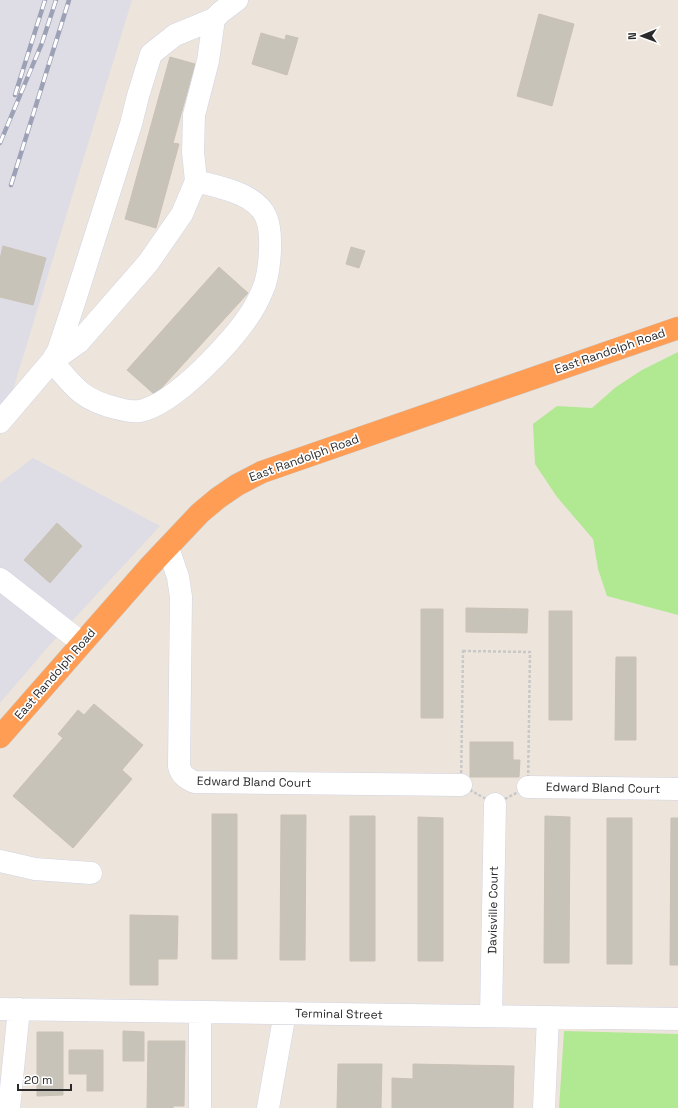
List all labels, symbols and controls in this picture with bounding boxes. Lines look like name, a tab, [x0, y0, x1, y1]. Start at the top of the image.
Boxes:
north arrow	[622, 16, 662, 56]
text: N	[625, 32, 639, 40]
street label: East Randolph Road	[553, 325, 667, 377]
street label: East Randolph Road	[247, 431, 361, 485]
street label: East Randolph Road	[11, 625, 99, 723]
street label: Edward Bland Court	[197, 773, 311, 791]
street label: Edward Bland Court	[546, 779, 660, 797]
street label: Davisville Court	[484, 866, 502, 954]
street label: Terminal Street	[295, 1005, 383, 1023]
scale bar	[18, 1066, 71, 1092]
text: 20 m	[24, 1072, 52, 1088]

